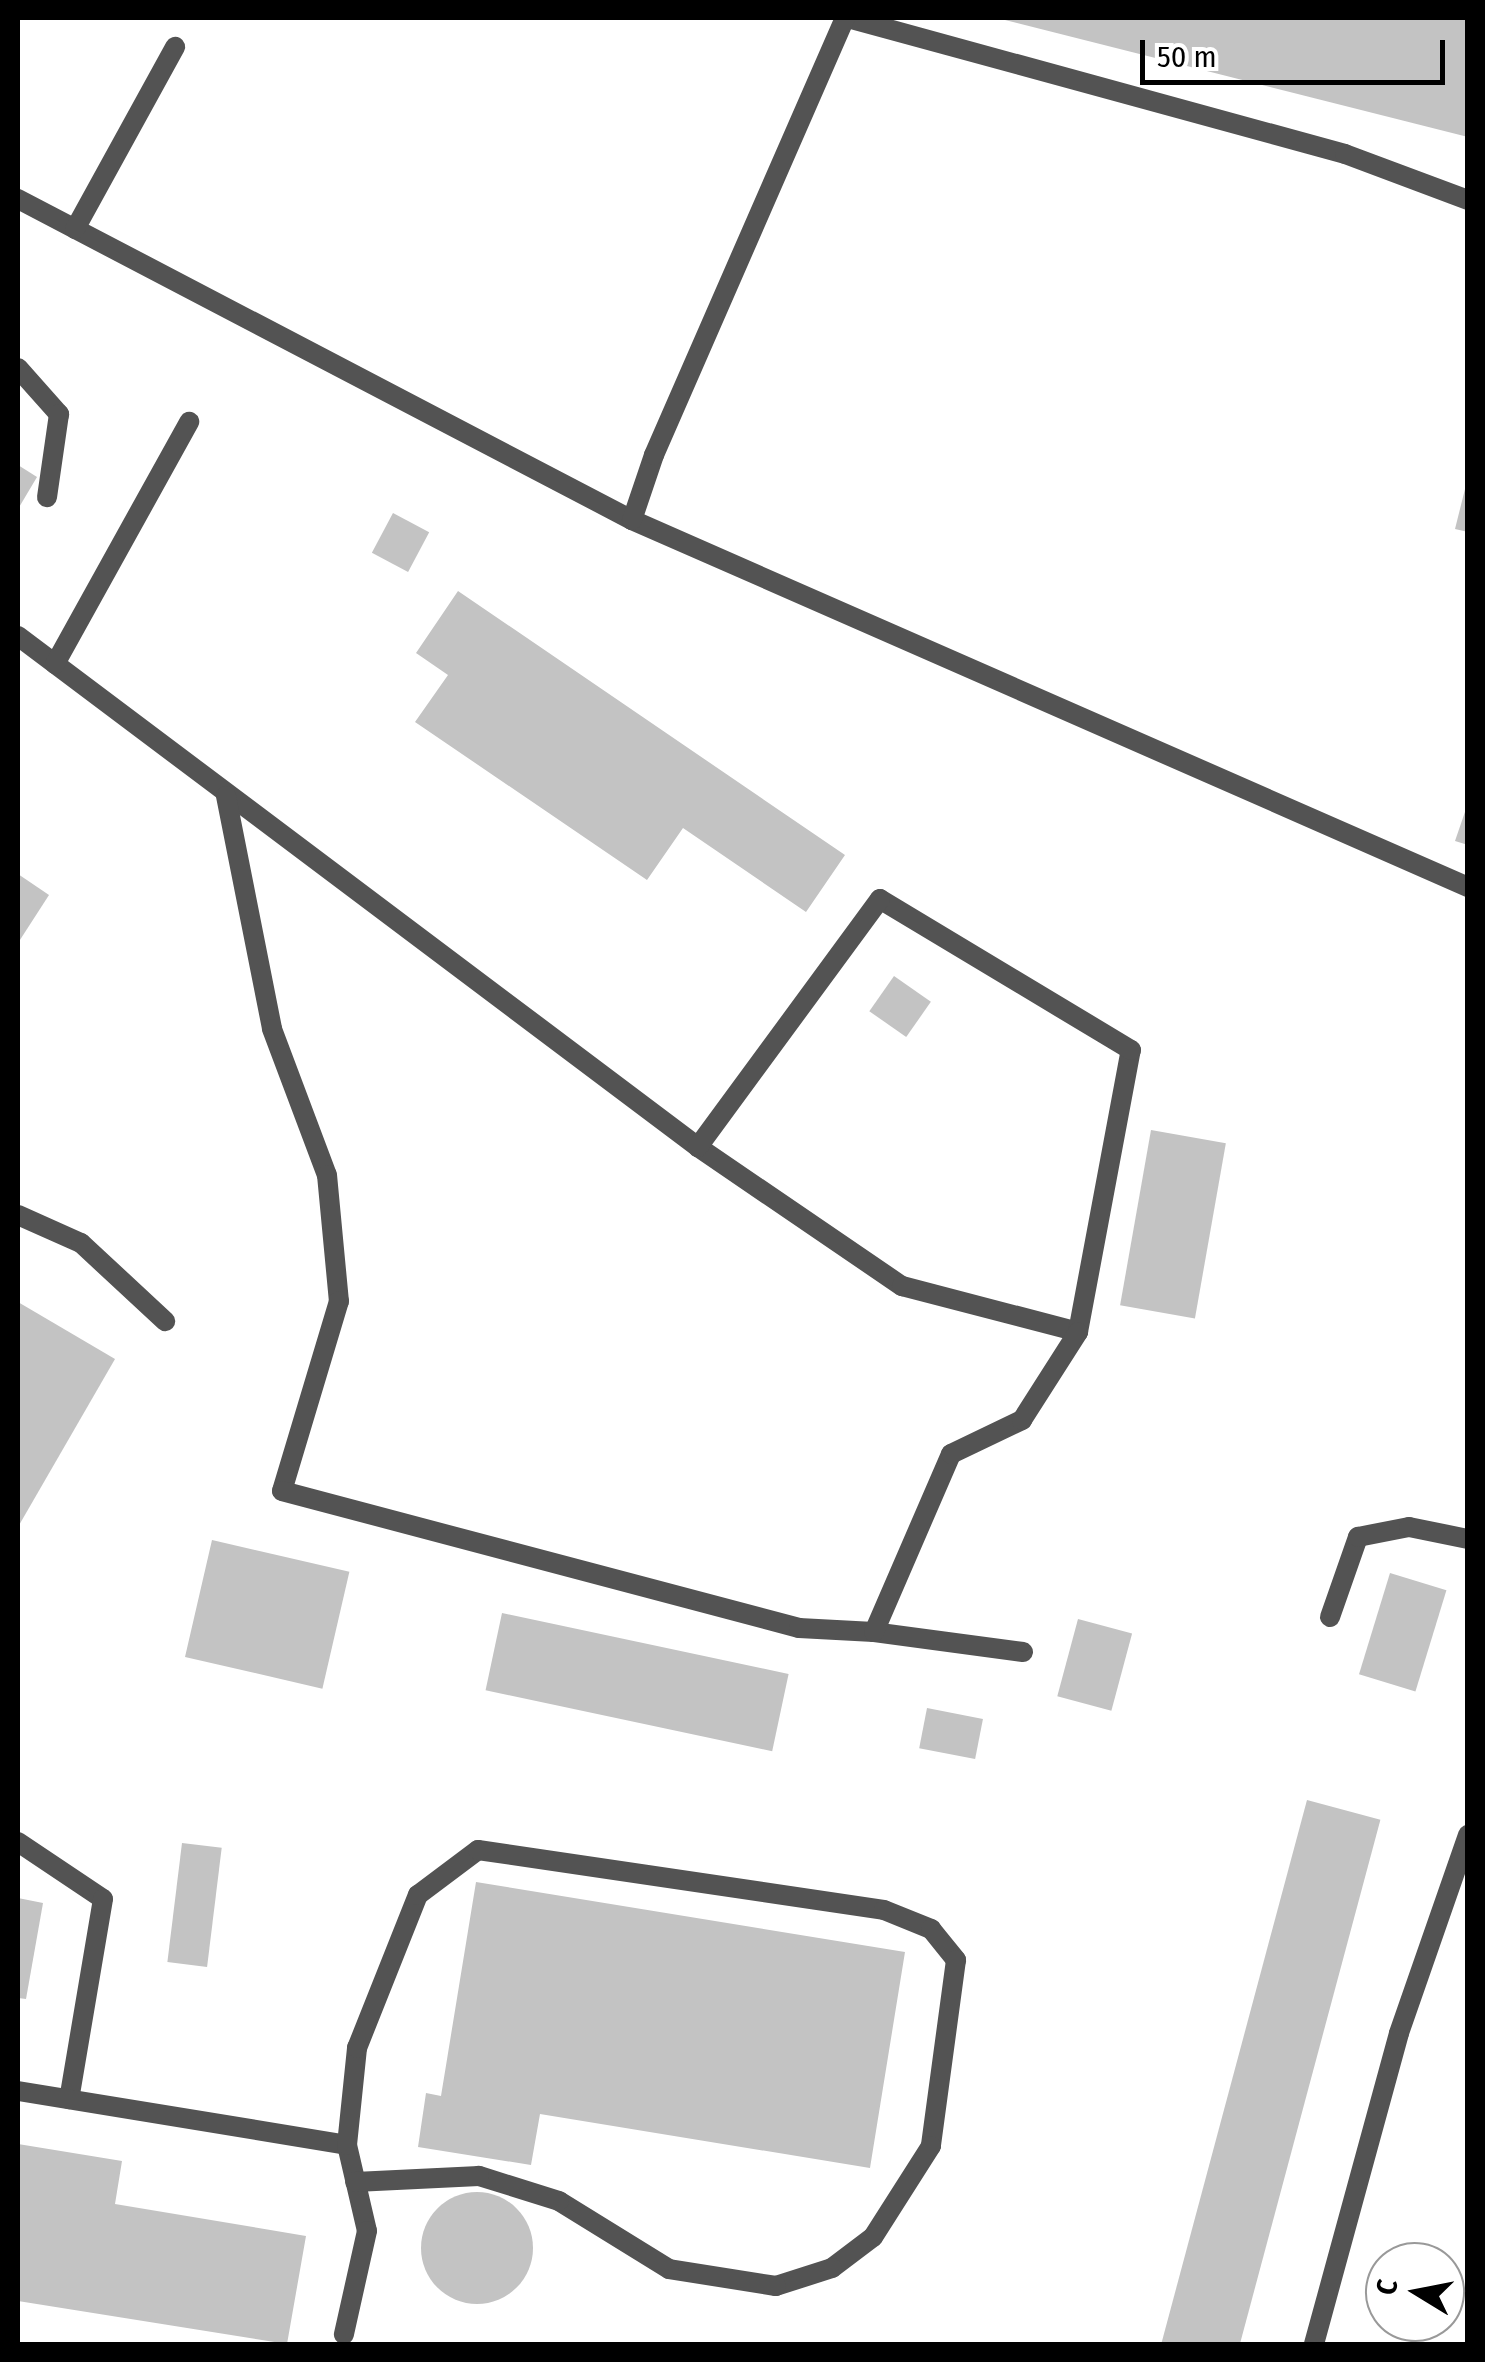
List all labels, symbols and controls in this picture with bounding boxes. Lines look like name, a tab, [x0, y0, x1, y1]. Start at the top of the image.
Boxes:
scale bar	[1145, 20, 1450, 82]
text: 50 m	[1157, 39, 1217, 75]
north arrow	[1365, 2242, 1465, 2342]
text: С	[1369, 2277, 1404, 2297]

